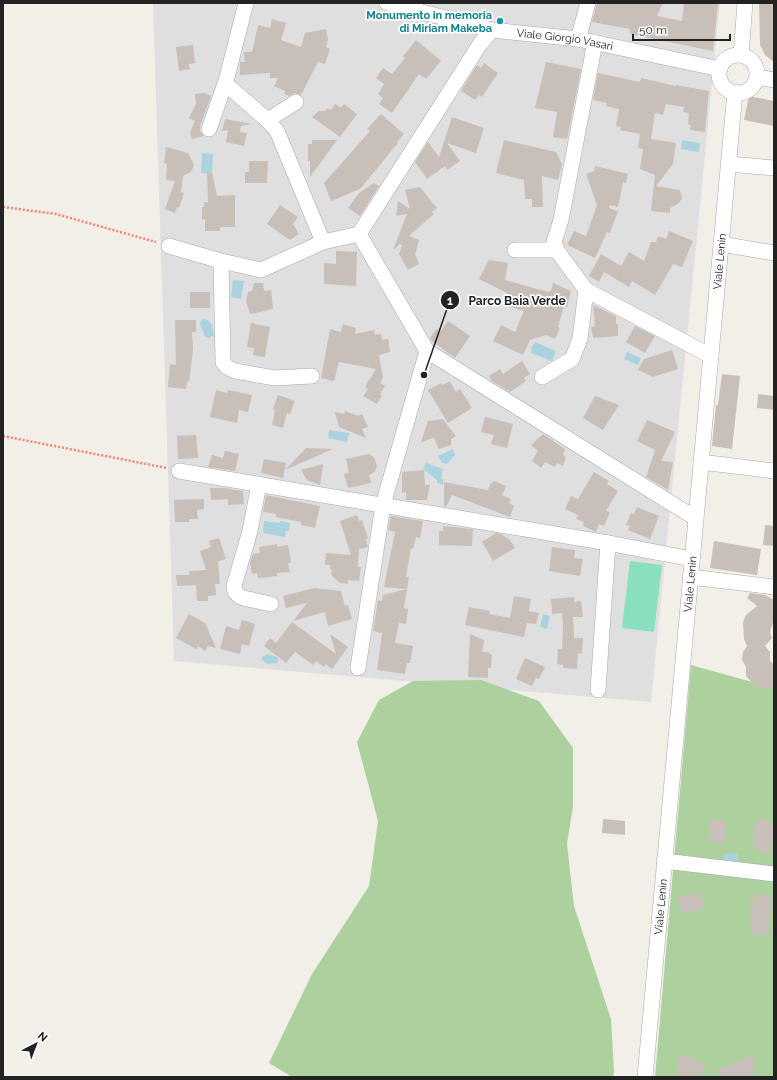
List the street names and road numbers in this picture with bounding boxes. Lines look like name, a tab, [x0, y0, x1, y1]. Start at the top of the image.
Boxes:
street label: Viale Giorgio Vasari	[516, 27, 614, 53]
street label: Viale Lenin	[711, 233, 729, 290]
street label: Viale Lenin	[682, 556, 700, 613]
street label: Viale Lenin	[652, 878, 670, 935]

